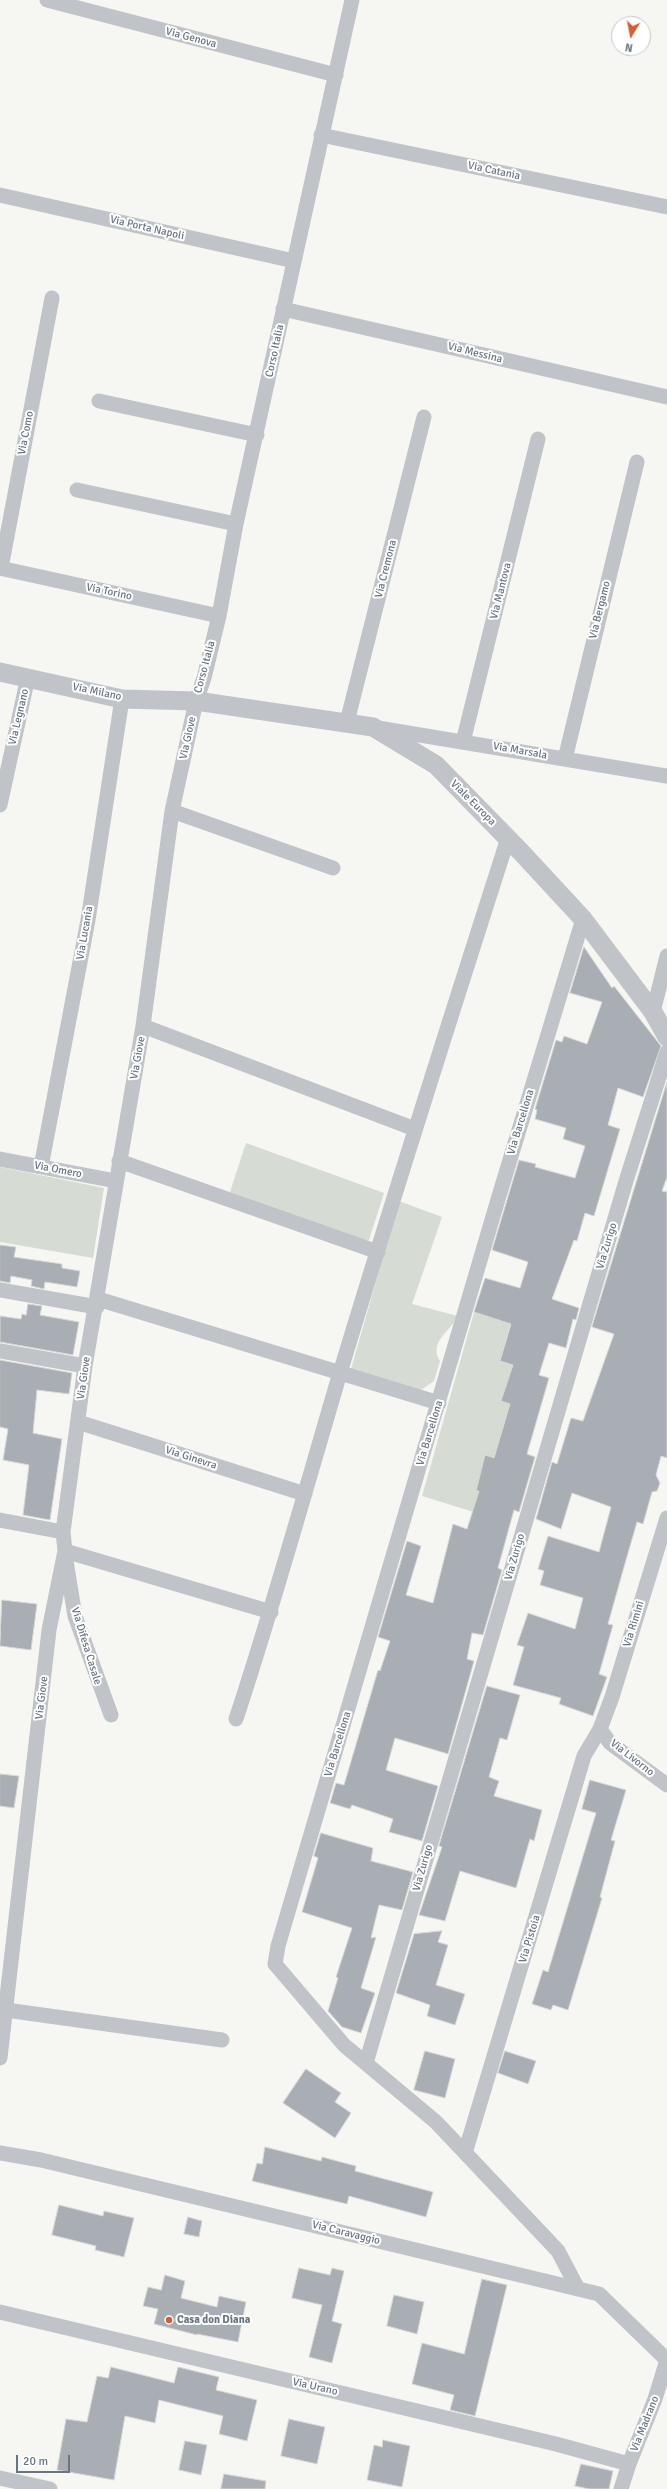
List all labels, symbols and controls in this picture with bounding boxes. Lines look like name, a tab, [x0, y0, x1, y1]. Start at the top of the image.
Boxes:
north arrow	[611, 16, 651, 56]
street label: Via Genova	[164, 25, 218, 51]
text: N	[624, 40, 634, 54]
street label: Via Catania	[467, 159, 521, 183]
street label: Via Porta Napoli	[109, 213, 185, 243]
street label: Corso Italia	[263, 323, 287, 379]
street label: Via Messina	[446, 340, 504, 366]
street label: Via Como	[15, 410, 37, 456]
street label: Via Cremona	[372, 539, 400, 599]
street label: Via Mantova	[488, 561, 514, 621]
street label: Via Bergamo	[586, 580, 614, 640]
street label: Via Torino	[85, 581, 133, 603]
street label: Corso Italia	[192, 639, 218, 695]
street label: Via Milano	[71, 680, 123, 704]
street label: Via Legnano	[6, 688, 32, 746]
street label: Via Giove	[177, 715, 199, 761]
street label: Via Marsala	[492, 740, 548, 762]
street label: Viale Europa	[447, 777, 499, 829]
street label: Via Lucania	[74, 905, 96, 961]
street label: Via Giove	[128, 1036, 148, 1080]
street label: Via Barcellona	[505, 1088, 537, 1156]
street label: Via Omero	[33, 1159, 83, 1181]
street label: Via Zurigo	[594, 1221, 620, 1271]
street label: Via Giove	[74, 1356, 94, 1400]
street label: Via Barcellona	[414, 1399, 446, 1467]
street label: Via Ginevra	[164, 1443, 218, 1473]
street label: Via Zurigo	[502, 1532, 528, 1582]
street label: Via Rimini	[621, 1599, 647, 1649]
street label: Via Difesa Casale	[68, 1606, 104, 1686]
street label: Via Giove	[33, 1676, 51, 1720]
street label: Via Barcellona	[322, 1710, 354, 1778]
street label: Via Livorno	[607, 1737, 657, 1779]
street label: Via Zurigo	[410, 1843, 436, 1893]
street label: Via Pistoia	[516, 1913, 544, 1965]
street label: Via Caravaggio	[311, 2218, 381, 2248]
place label: Casa don Diana	[177, 2313, 250, 2327]
marker: Casa don Diana	[164, 2315, 174, 2325]
street label: Via Urano	[291, 2375, 339, 2399]
street label: Via Madrano	[628, 2394, 662, 2454]
scale bar	[18, 2447, 72, 2473]
text: 20 m	[23, 2454, 48, 2469]

